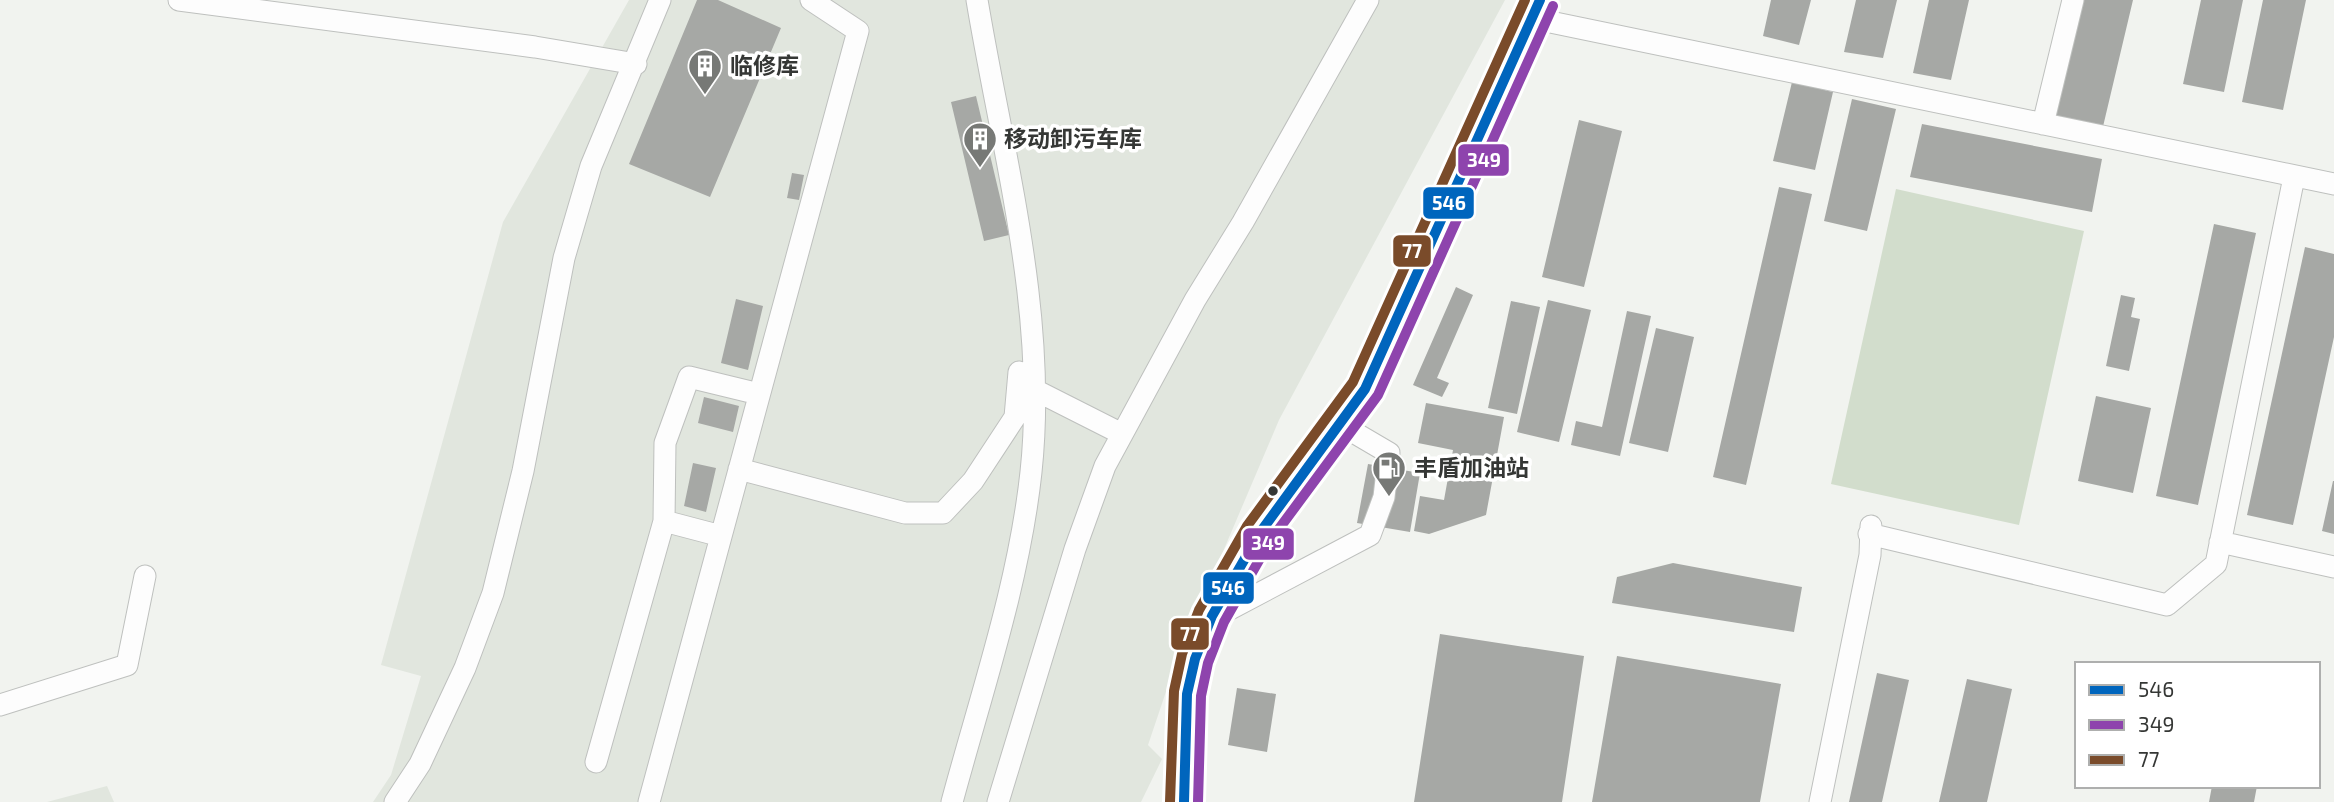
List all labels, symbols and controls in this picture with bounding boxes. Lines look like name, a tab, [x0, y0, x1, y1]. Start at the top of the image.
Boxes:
building icon: 临修库	[686, 47, 724, 96]
place label: 临修库	[730, 51, 799, 79]
building icon: 移动卸污车库	[961, 120, 999, 169]
place label: 移动卸污车库	[1004, 124, 1142, 152]
line badge: 349	[1457, 143, 1510, 177]
text: 349	[1467, 148, 1501, 171]
line badge: 546	[1422, 186, 1475, 220]
text: 546	[1432, 191, 1466, 214]
line badge: 77	[1392, 234, 1432, 268]
text: 77	[1402, 239, 1422, 262]
fuel station icon: 丰盾加油站	[1370, 449, 1408, 498]
place label: 丰盾加油站	[1414, 453, 1529, 481]
unlabelled marker	[1266, 484, 1280, 498]
line badge: 349	[1242, 527, 1295, 561]
text: 349	[1251, 531, 1285, 554]
line badge: 546	[1202, 571, 1255, 605]
text: 546	[1211, 576, 1245, 599]
line badge: 77	[1170, 617, 1210, 651]
text: 77	[1180, 622, 1200, 645]
legend	[2075, 662, 2320, 788]
text: 546	[2138, 676, 2174, 701]
text: 349	[2138, 711, 2175, 736]
text: 77	[2138, 746, 2160, 771]

